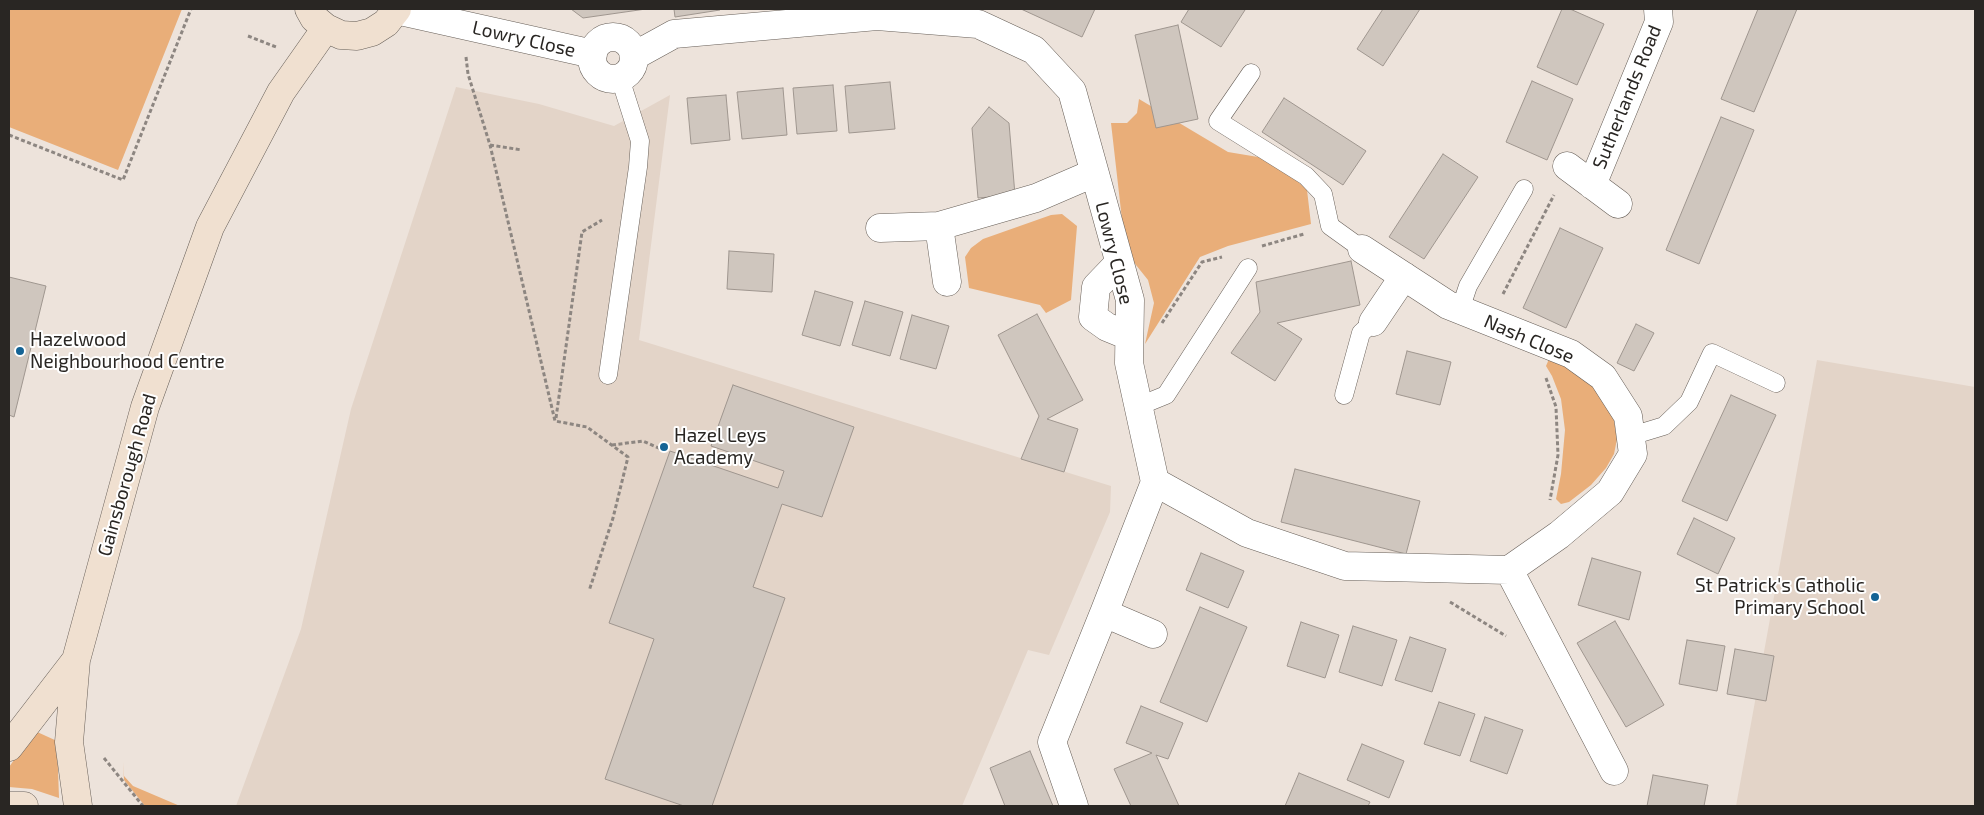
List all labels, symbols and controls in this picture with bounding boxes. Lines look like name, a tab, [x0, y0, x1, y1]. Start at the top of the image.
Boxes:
street label: Lowry Close	[470, 16, 578, 62]
street label: Sutherlands Road	[1588, 22, 1666, 172]
street label: Lowry Close	[1090, 199, 1138, 307]
street label: Nash Close	[1480, 310, 1578, 368]
place label: Hazelwood Neighbourhood Centre	[30, 329, 225, 373]
marker: Hazelwood Neighbourhood Centre	[14, 345, 26, 357]
street label: Gainsborough Road	[93, 391, 161, 559]
place label: Hazel Leys Academy	[674, 425, 766, 469]
marker: Hazel Leys Academy	[658, 441, 670, 453]
place label: St Patrick's Catholic Primary School	[1695, 575, 1865, 619]
marker: St Patrick's Catholic Primary School	[1869, 591, 1881, 603]

